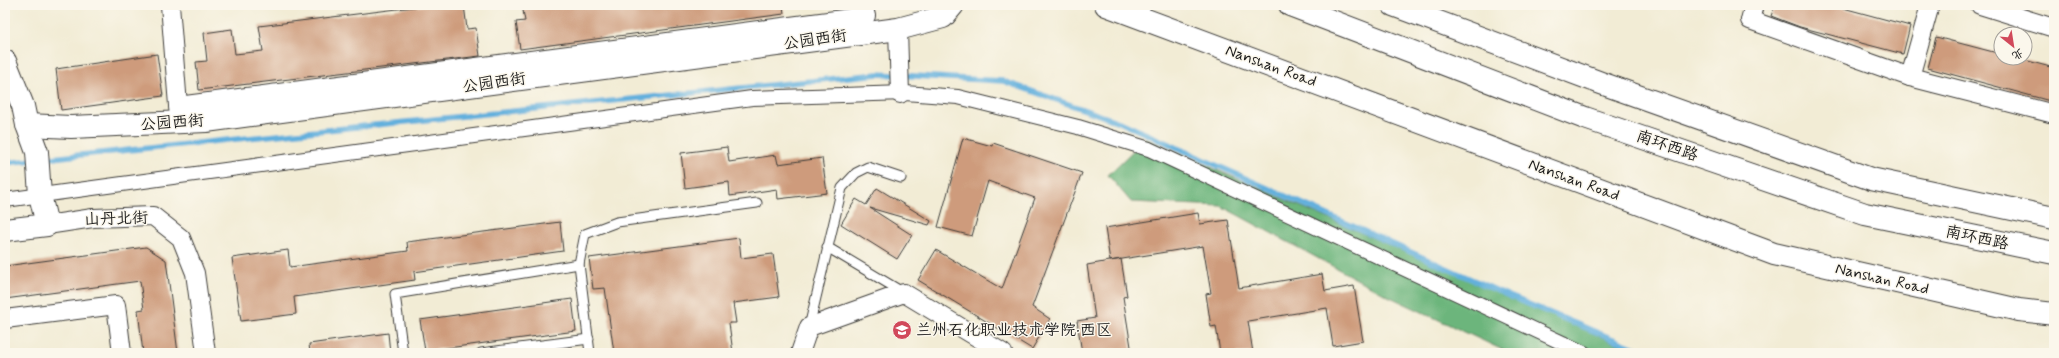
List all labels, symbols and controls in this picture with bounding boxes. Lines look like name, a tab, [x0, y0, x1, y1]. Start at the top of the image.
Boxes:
street label: 公园西街	[782, 25, 848, 55]
north arrow	[1993, 26, 2033, 66]
street label: Nanshan Road	[1222, 40, 1320, 92]
text: 北	[2009, 45, 2026, 63]
street label: 公园西街	[461, 68, 527, 98]
street label: 公园西街	[139, 110, 205, 136]
street label: 南环西路	[1633, 126, 1701, 166]
street label: Nanshan Road	[1525, 154, 1623, 206]
street label: 山丹北街	[84, 207, 148, 231]
street label: 南环西路	[1944, 221, 2010, 255]
street label: Nanshan Road	[1833, 258, 1931, 300]
school or university icon: 兰州石化职业技术学院·西区	[891, 319, 913, 341]
place label: 兰州石化职业技术学院·西区	[916, 320, 1112, 341]

